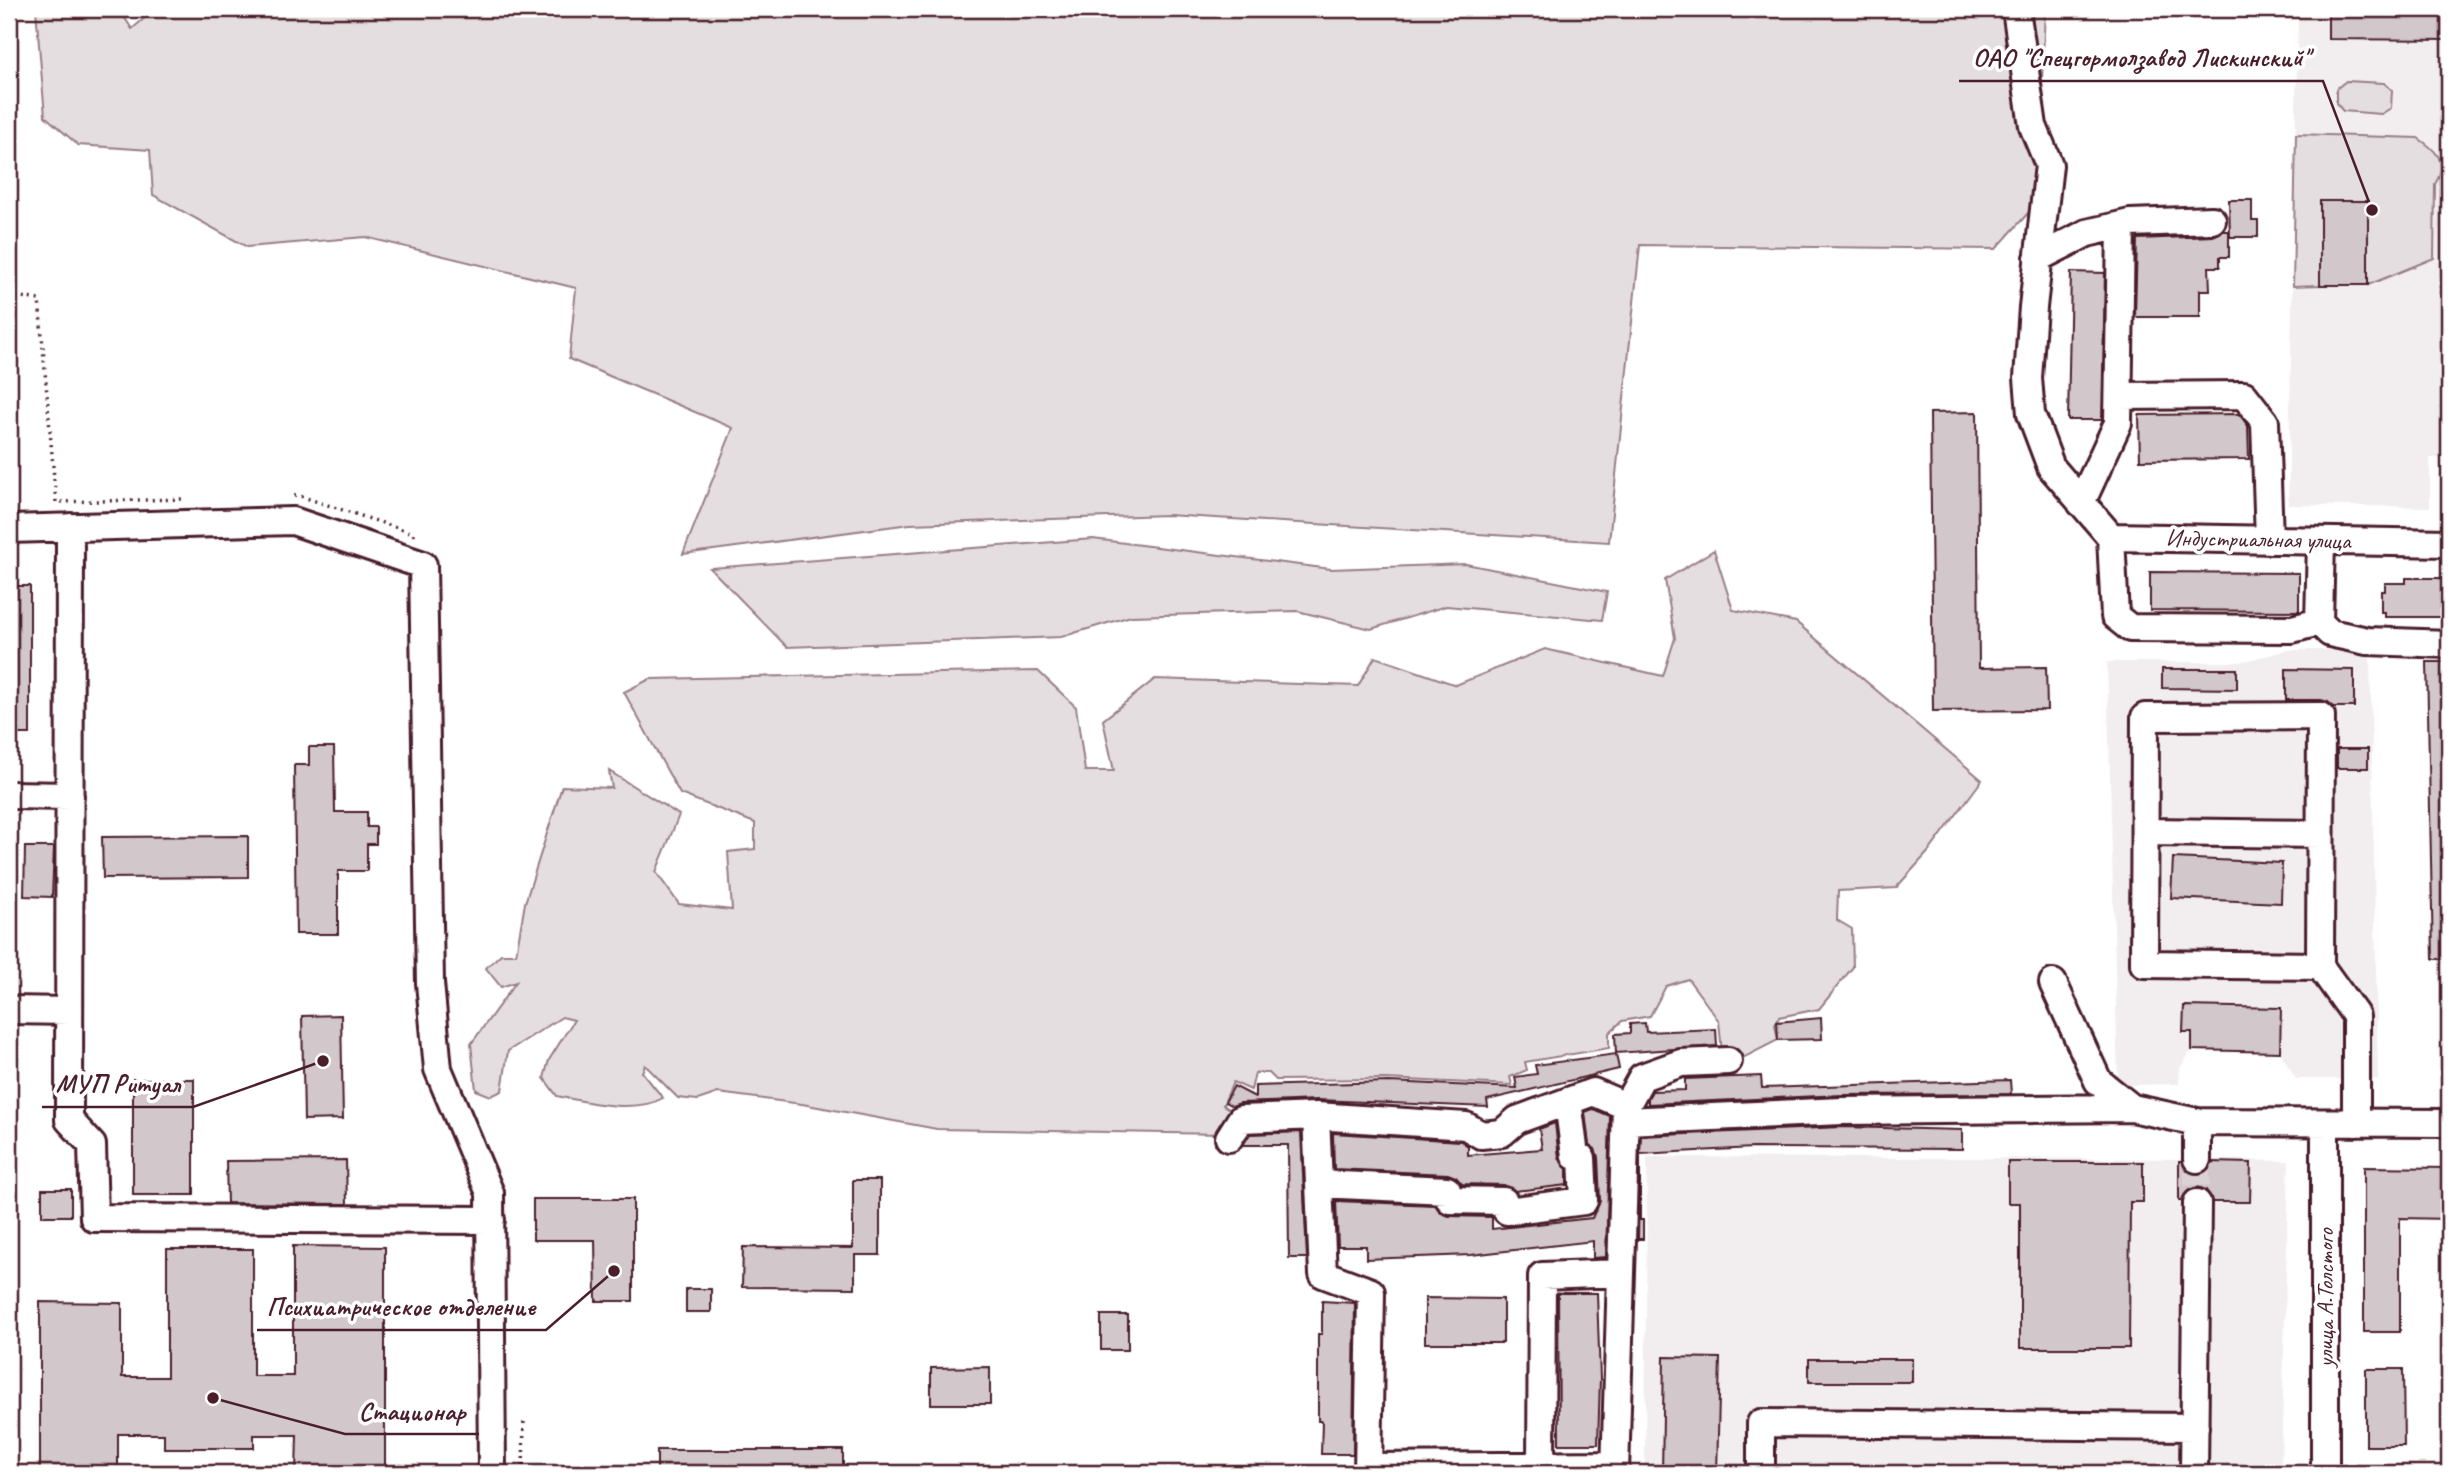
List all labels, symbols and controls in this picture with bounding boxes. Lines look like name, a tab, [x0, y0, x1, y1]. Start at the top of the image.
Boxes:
callout: ОАО "Спецгормолзавод Лискинский"	[1959, 34, 2323, 81]
text: ОАО "Спецгормолзавод Лискинский"	[1973, 41, 2315, 74]
street label: Индустриальная улица	[2165, 522, 2352, 556]
callout: МУП Ритуал	[42, 1060, 193, 1107]
text: МУП Ритуал	[56, 1067, 182, 1100]
street label: улица А.Толстого	[2310, 1227, 2340, 1370]
callout: Психиатрическое отделение	[257, 1283, 546, 1330]
text: Психиатрическое отделение	[267, 1290, 537, 1323]
callout: Стационар	[345, 1387, 479, 1434]
text: Стационар	[359, 1395, 467, 1428]

